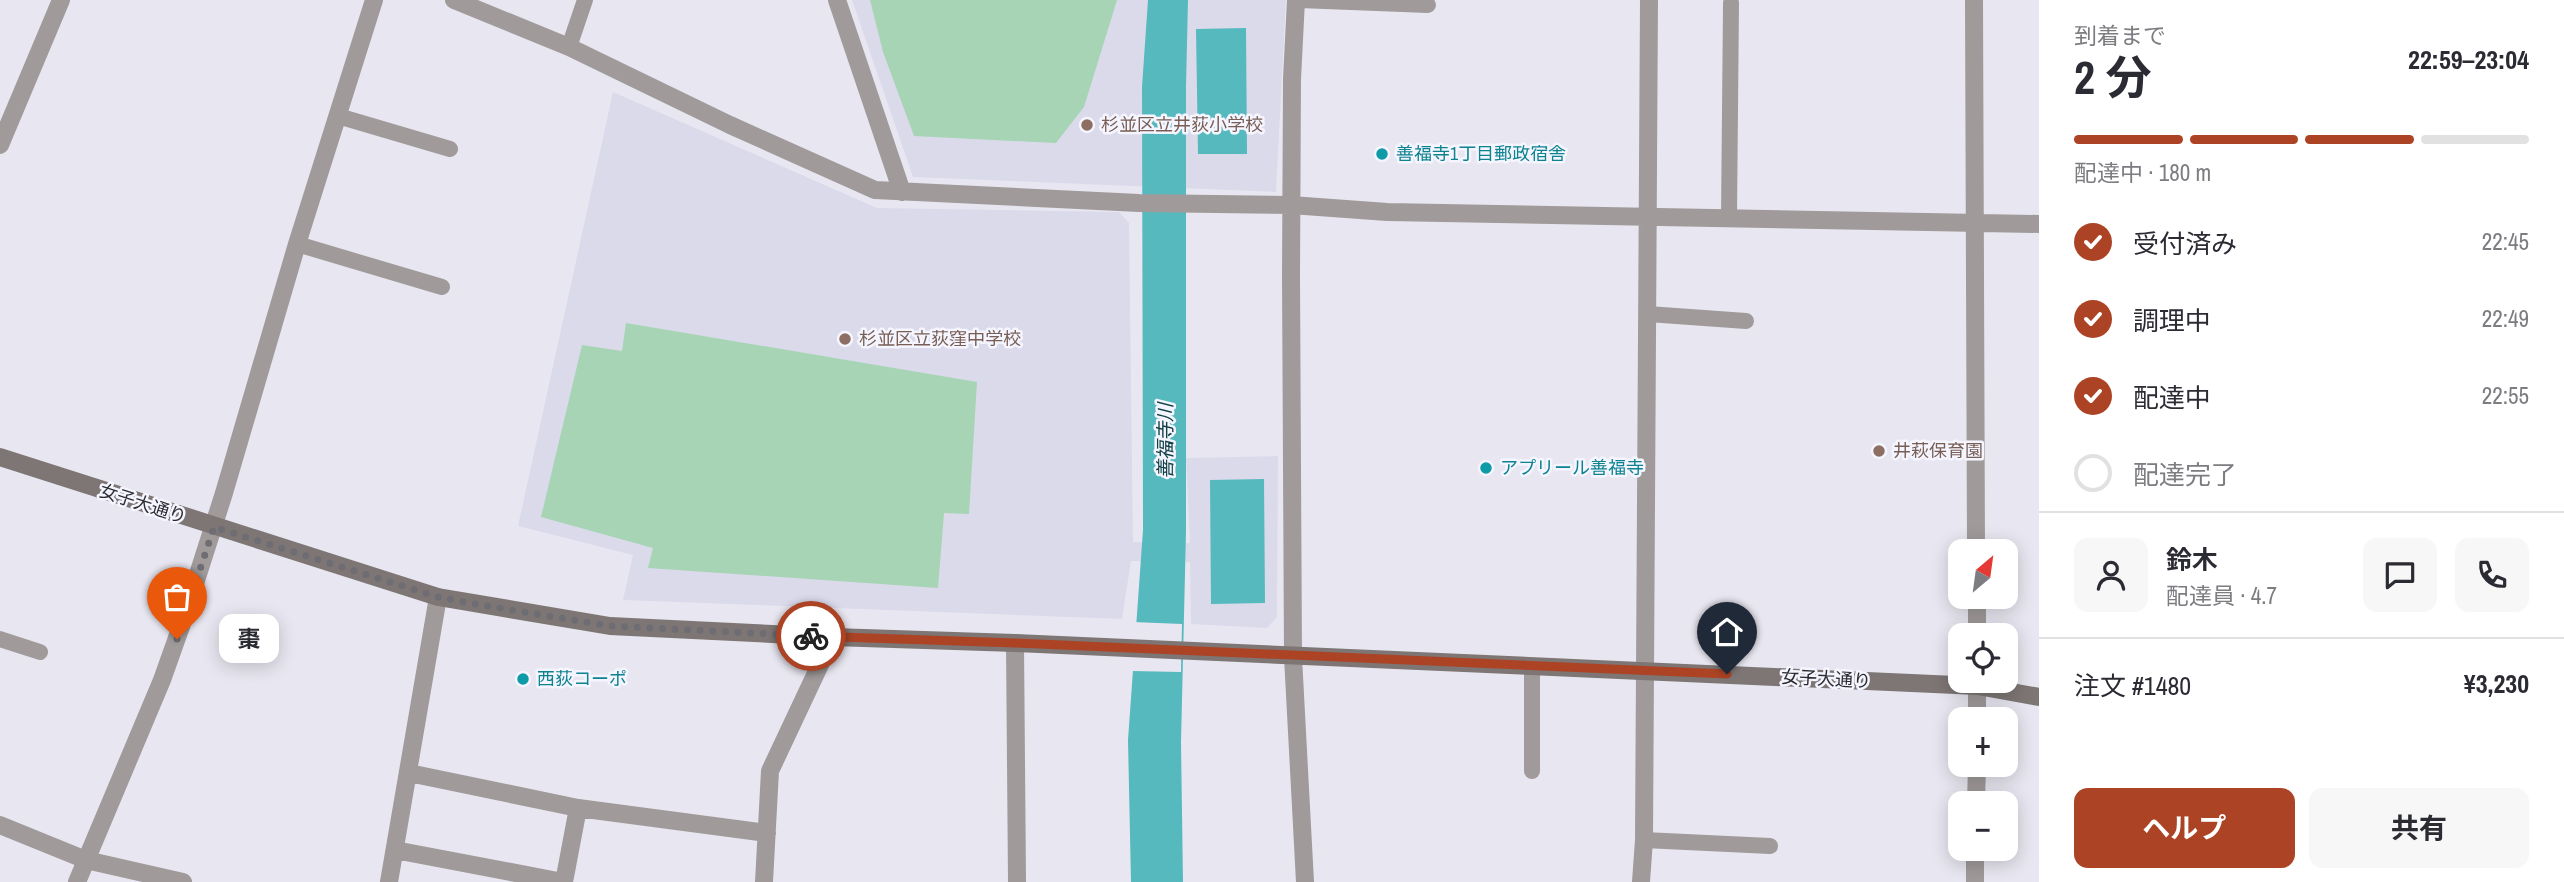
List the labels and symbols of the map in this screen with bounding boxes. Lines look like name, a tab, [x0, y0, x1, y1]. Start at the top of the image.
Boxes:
place label: 杉並区立井荻小学校	[1101, 112, 1263, 137]
marker: 杉並区立井荻小学校	[1079, 117, 1095, 133]
place label: 善福寺1丁目郵政宿舎	[1396, 141, 1566, 166]
marker: 善福寺1丁目郵政宿舎	[1374, 146, 1390, 162]
place label: 杉並区立荻窪中学校	[859, 326, 1021, 351]
marker: 杉並区立荻窪中学校	[837, 331, 853, 347]
water label: 善福寺川	[1152, 401, 1178, 479]
place label: 井萩保育園	[1893, 438, 1983, 463]
marker: 井萩保育園	[1871, 443, 1887, 459]
place label: アプリール善福寺	[1500, 455, 1644, 480]
marker: アプリール善福寺	[1478, 460, 1494, 476]
street label: 女子大通り	[96, 478, 190, 529]
north arrow	[1948, 539, 2018, 609]
pin	[147, 567, 207, 639]
courier	[776, 601, 846, 671]
pin	[1697, 602, 1757, 674]
callout: 棗	[219, 614, 278, 664]
street label: 女子大通り	[1780, 664, 1872, 693]
place label: 西荻コーポ	[537, 666, 627, 691]
marker: 西荻コーポ	[515, 671, 531, 687]

